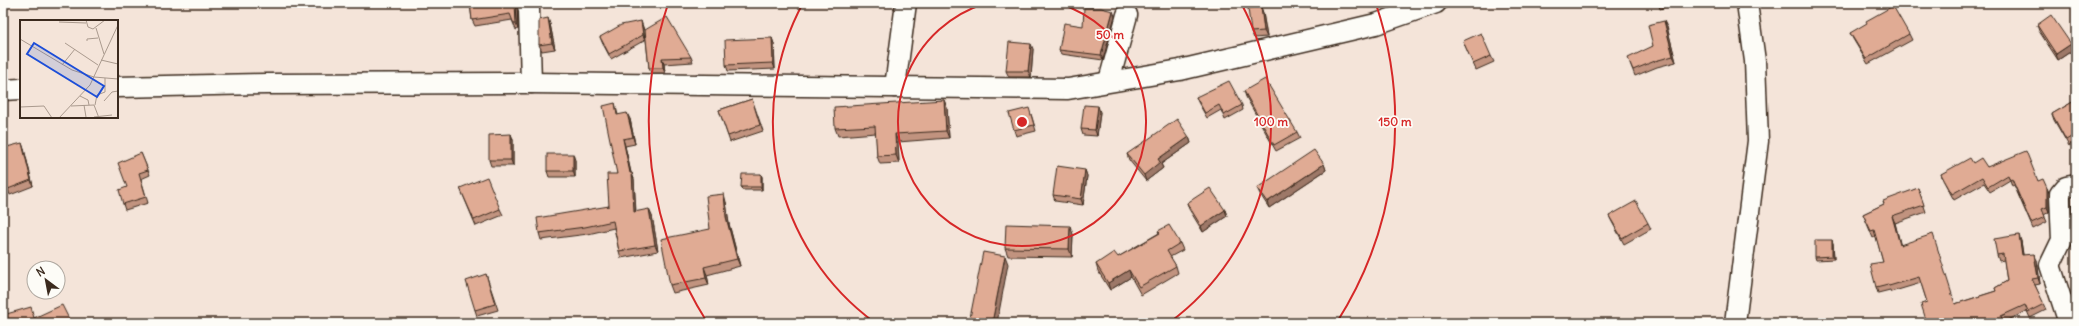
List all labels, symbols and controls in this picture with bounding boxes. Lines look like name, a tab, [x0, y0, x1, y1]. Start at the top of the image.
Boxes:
inset map	[20, 20, 118, 118]
text: 50 m	[1096, 27, 1125, 42]
text: 100 m	[1254, 114, 1288, 129]
text: 150 m	[1379, 114, 1412, 129]
centre of rings	[1015, 115, 1029, 129]
north arrow	[26, 260, 66, 300]
text: N	[34, 264, 48, 279]

